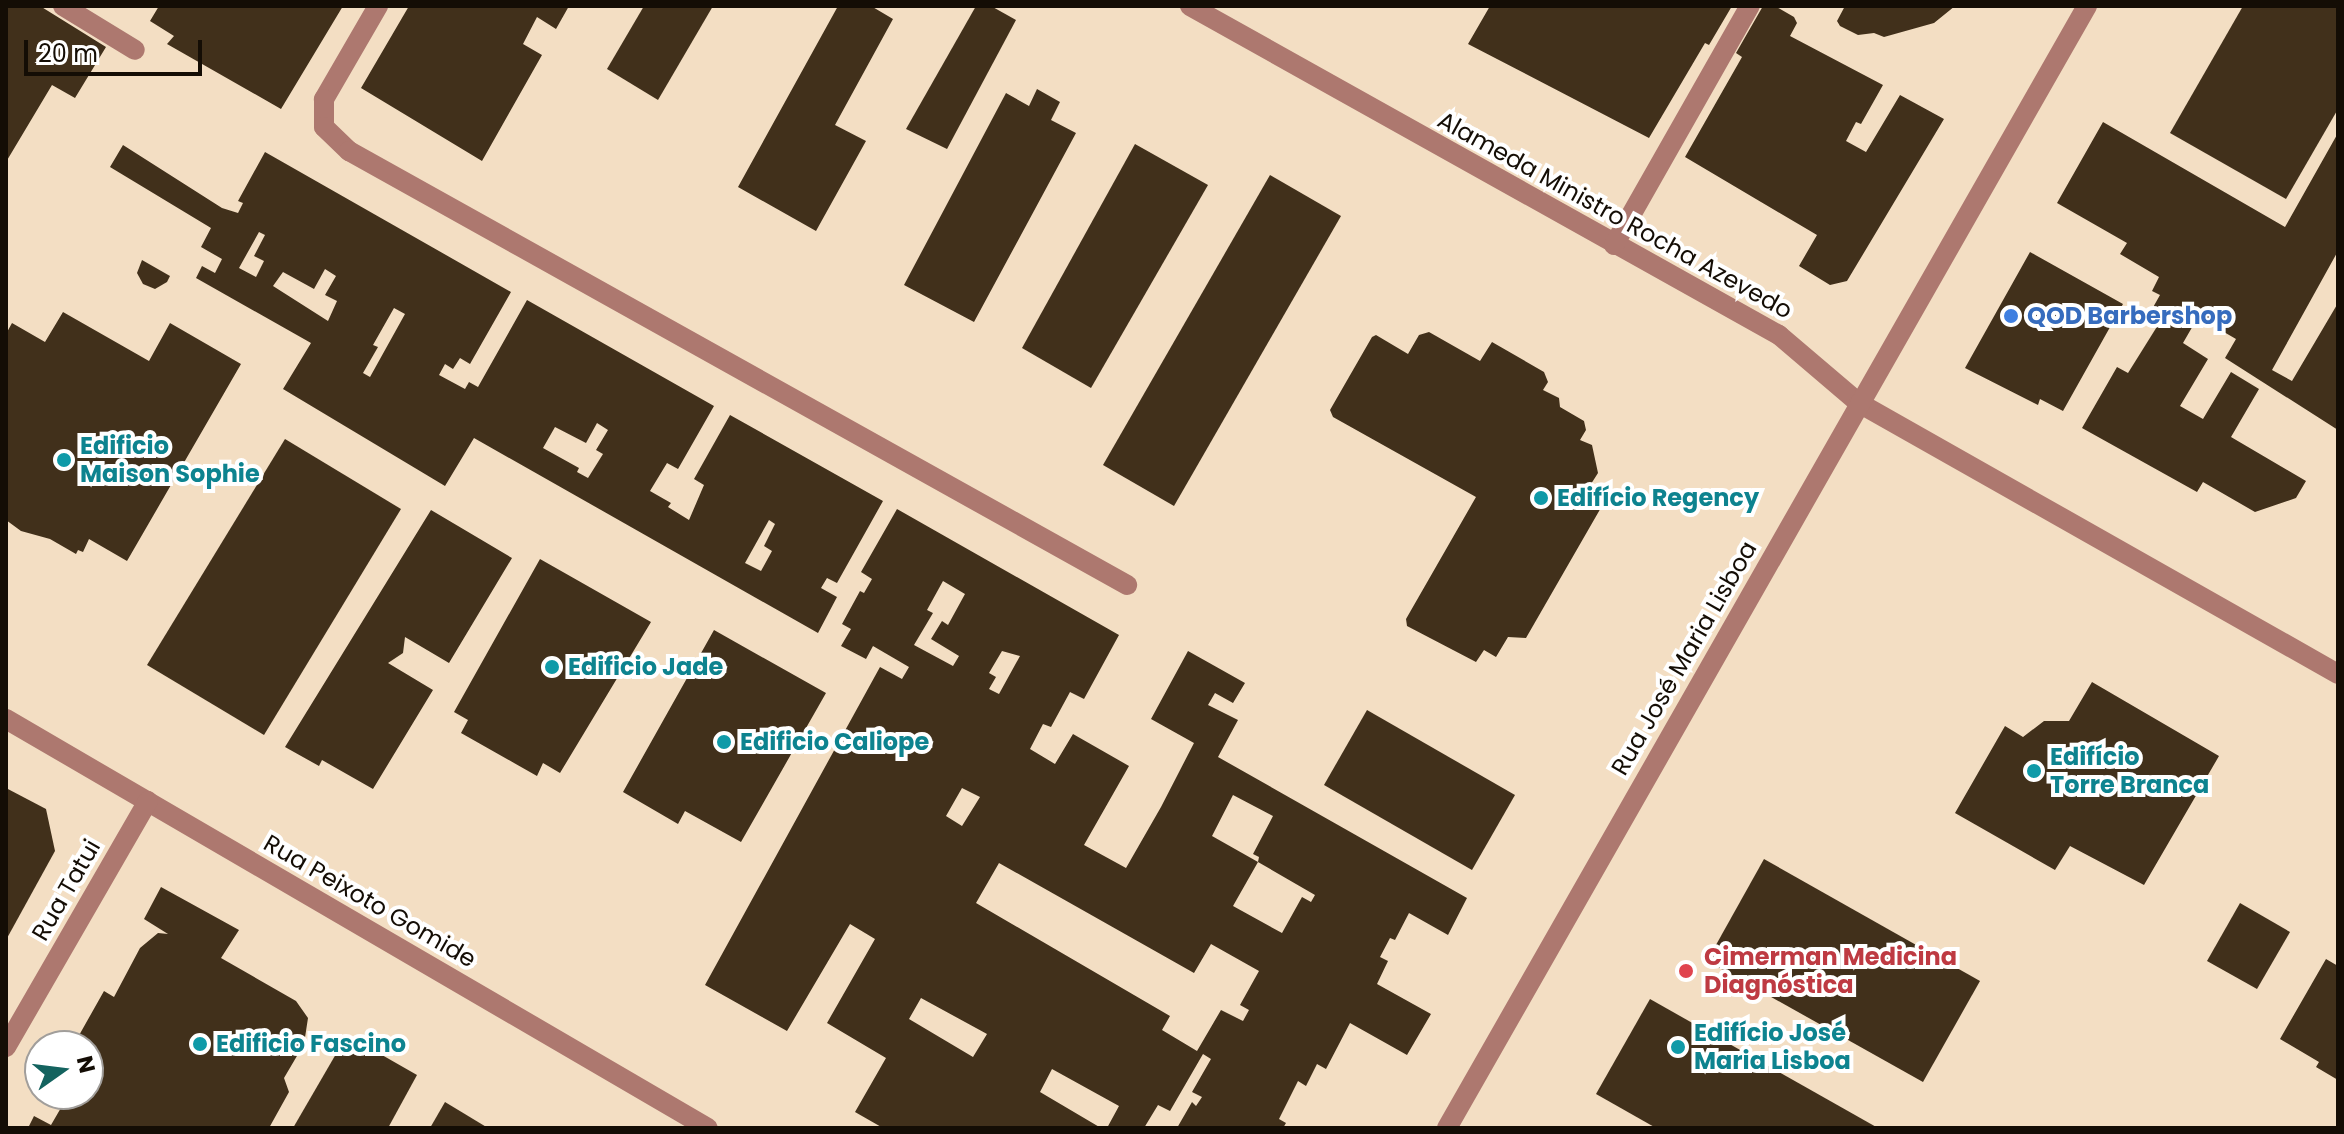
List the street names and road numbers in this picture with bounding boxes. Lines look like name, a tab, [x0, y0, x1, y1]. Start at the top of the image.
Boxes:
street label: Alameda Ministro Rocha Azevedo	[1433, 105, 1797, 325]
street label: Rua José Maria Lisboa	[1605, 536, 1763, 780]
street label: Rua Peixoto Gomide	[259, 828, 481, 974]
street label: Rua Tatui	[26, 834, 106, 946]

